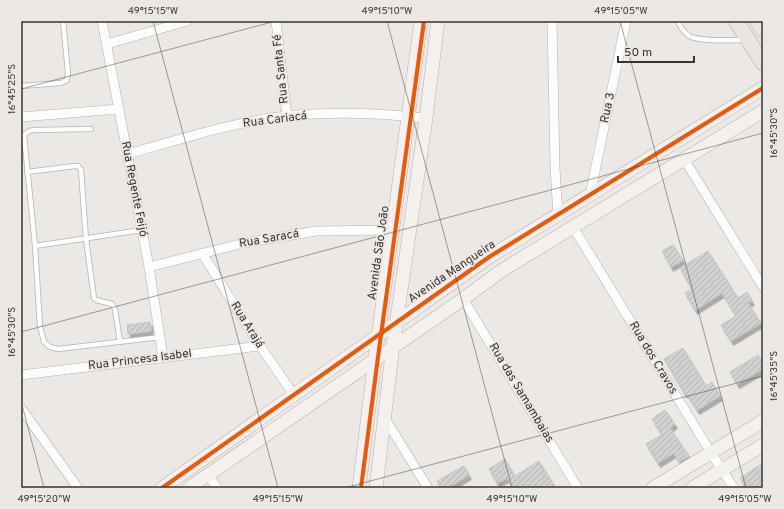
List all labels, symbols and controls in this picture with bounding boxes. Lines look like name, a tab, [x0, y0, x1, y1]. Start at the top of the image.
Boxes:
text: 49°15'15"W	[128, 5, 178, 18]
text: 49°15'10"W	[362, 5, 412, 18]
text: 49°15'05"W	[594, 5, 648, 18]
street label: Rua Santa Fé	[269, 33, 293, 105]
scale bar	[618, 38, 694, 64]
text: 50 m	[624, 45, 652, 61]
text: 16°45'25"S	[6, 64, 19, 114]
street label: Rua 3	[597, 91, 619, 125]
street label: Rua Cariacá	[242, 108, 308, 132]
text: 16°45'30"S	[768, 108, 781, 158]
street label: Rua Regente Feijó	[117, 140, 151, 238]
street label: Avenida São João	[364, 204, 394, 301]
street label: Rua Saracá	[238, 226, 300, 252]
street label: Avenida Mangueira	[405, 237, 499, 307]
street label: Rua Arajá	[226, 299, 268, 351]
text: 16°45'30"S	[6, 307, 19, 357]
street label: Rua dos Cravos	[625, 319, 681, 397]
street label: Rua das Samambaias	[485, 340, 557, 446]
street label: Rua Princesa Isabel	[87, 346, 193, 374]
text: 16°45'35"S	[768, 351, 781, 401]
text: 49°15'20"W	[17, 493, 71, 506]
text: 49°15'15"W	[253, 493, 303, 506]
text: 49°15'10"W	[487, 493, 537, 506]
text: 49°15'05"W	[718, 493, 772, 506]

